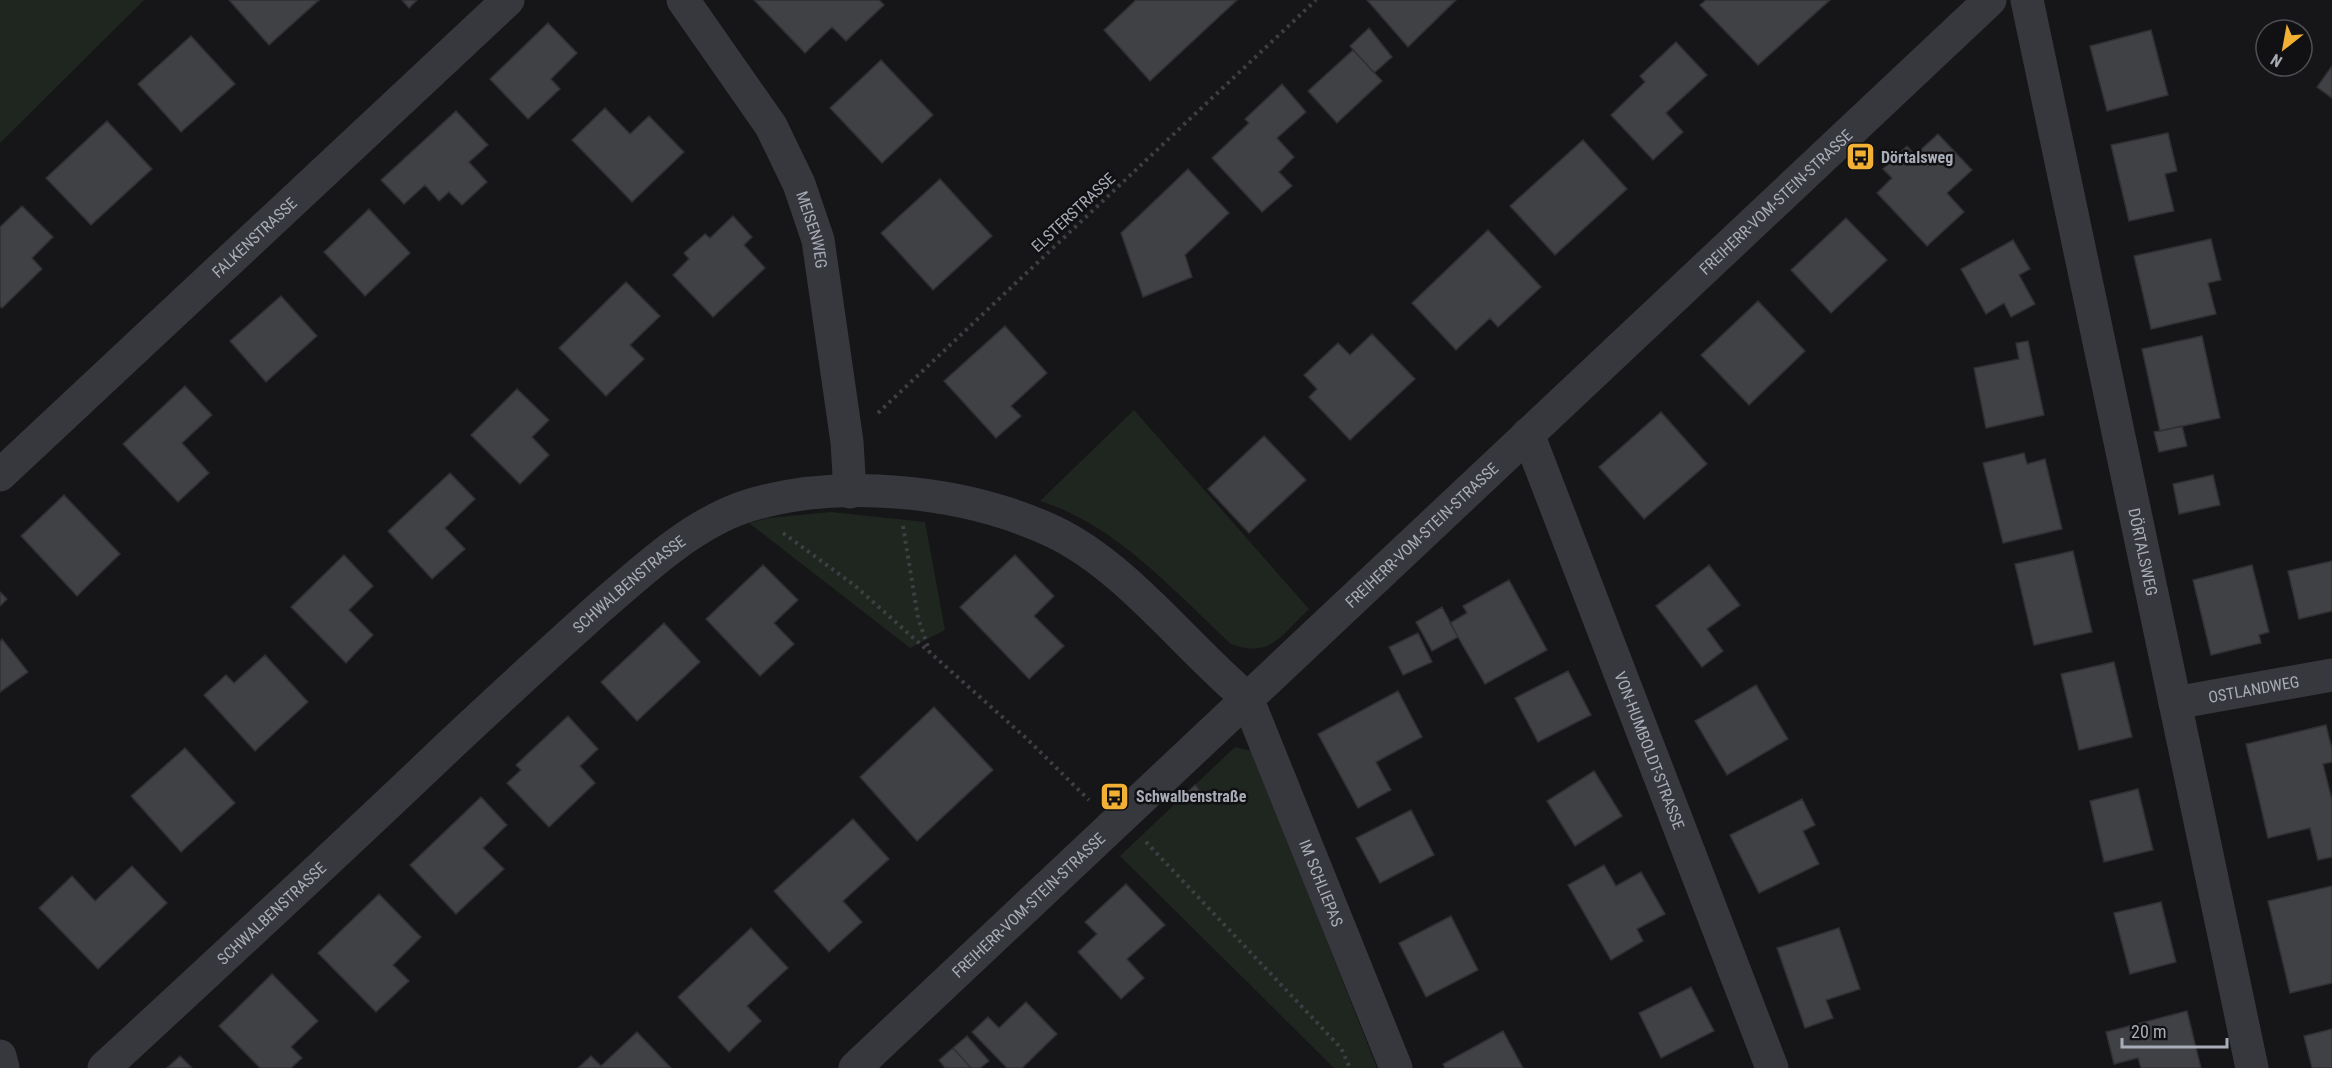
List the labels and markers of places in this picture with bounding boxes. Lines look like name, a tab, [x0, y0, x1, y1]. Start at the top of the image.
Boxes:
bus stop icon: Dörtalsweg	[1844, 141, 1876, 173]
place label: Dörtalsweg	[1881, 148, 1953, 167]
bus stop icon: Schwalbenstraße	[1099, 780, 1131, 812]
place label: Schwalbenstraße	[1136, 787, 1247, 806]

